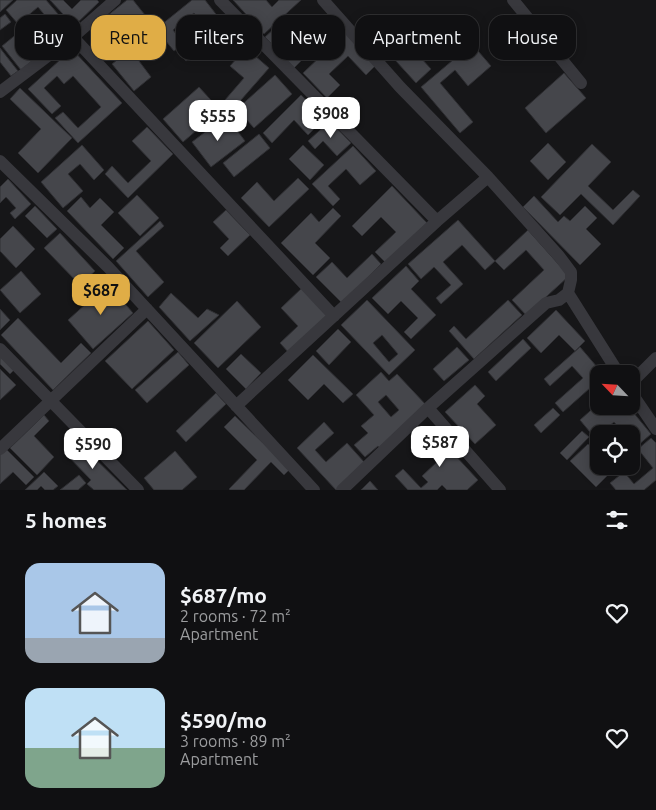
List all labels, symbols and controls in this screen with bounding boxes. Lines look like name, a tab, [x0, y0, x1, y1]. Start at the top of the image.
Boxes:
chip: Buy	[15, 15, 81, 60]
chip: Rent	[91, 15, 166, 60]
chip: Filters	[176, 15, 262, 60]
chip: New	[272, 15, 345, 60]
chip: Apartment	[355, 15, 479, 60]
chip: House	[489, 15, 576, 60]
pin: $908	[301, 96, 361, 139]
pin: $555	[188, 100, 248, 142]
text: $908	[313, 104, 349, 122]
text: $555	[200, 107, 236, 125]
pin: $687	[71, 274, 131, 316]
text: $687	[83, 281, 119, 299]
north arrow	[590, 365, 640, 415]
map controls	[590, 365, 640, 475]
button: locate	[590, 425, 640, 475]
pin: $587	[410, 426, 470, 468]
pin: $590	[63, 428, 123, 470]
text: $587	[422, 433, 458, 451]
text: $590	[75, 435, 111, 453]
icon: filters	[603, 506, 631, 534]
text: 5 homes	[25, 508, 107, 532]
icon: home	[65, 583, 125, 643]
text: $687/mo	[180, 583, 267, 607]
icon: heart	[603, 599, 631, 627]
text: 2 rooms · 72 m²	[180, 607, 291, 625]
text: Apartment	[180, 625, 258, 643]
icon: home	[65, 708, 125, 768]
text: $590/mo	[180, 708, 267, 732]
icon: heart	[603, 724, 631, 752]
text: 3 rooms · 89 m²	[180, 732, 291, 750]
text: Apartment	[180, 750, 258, 768]

